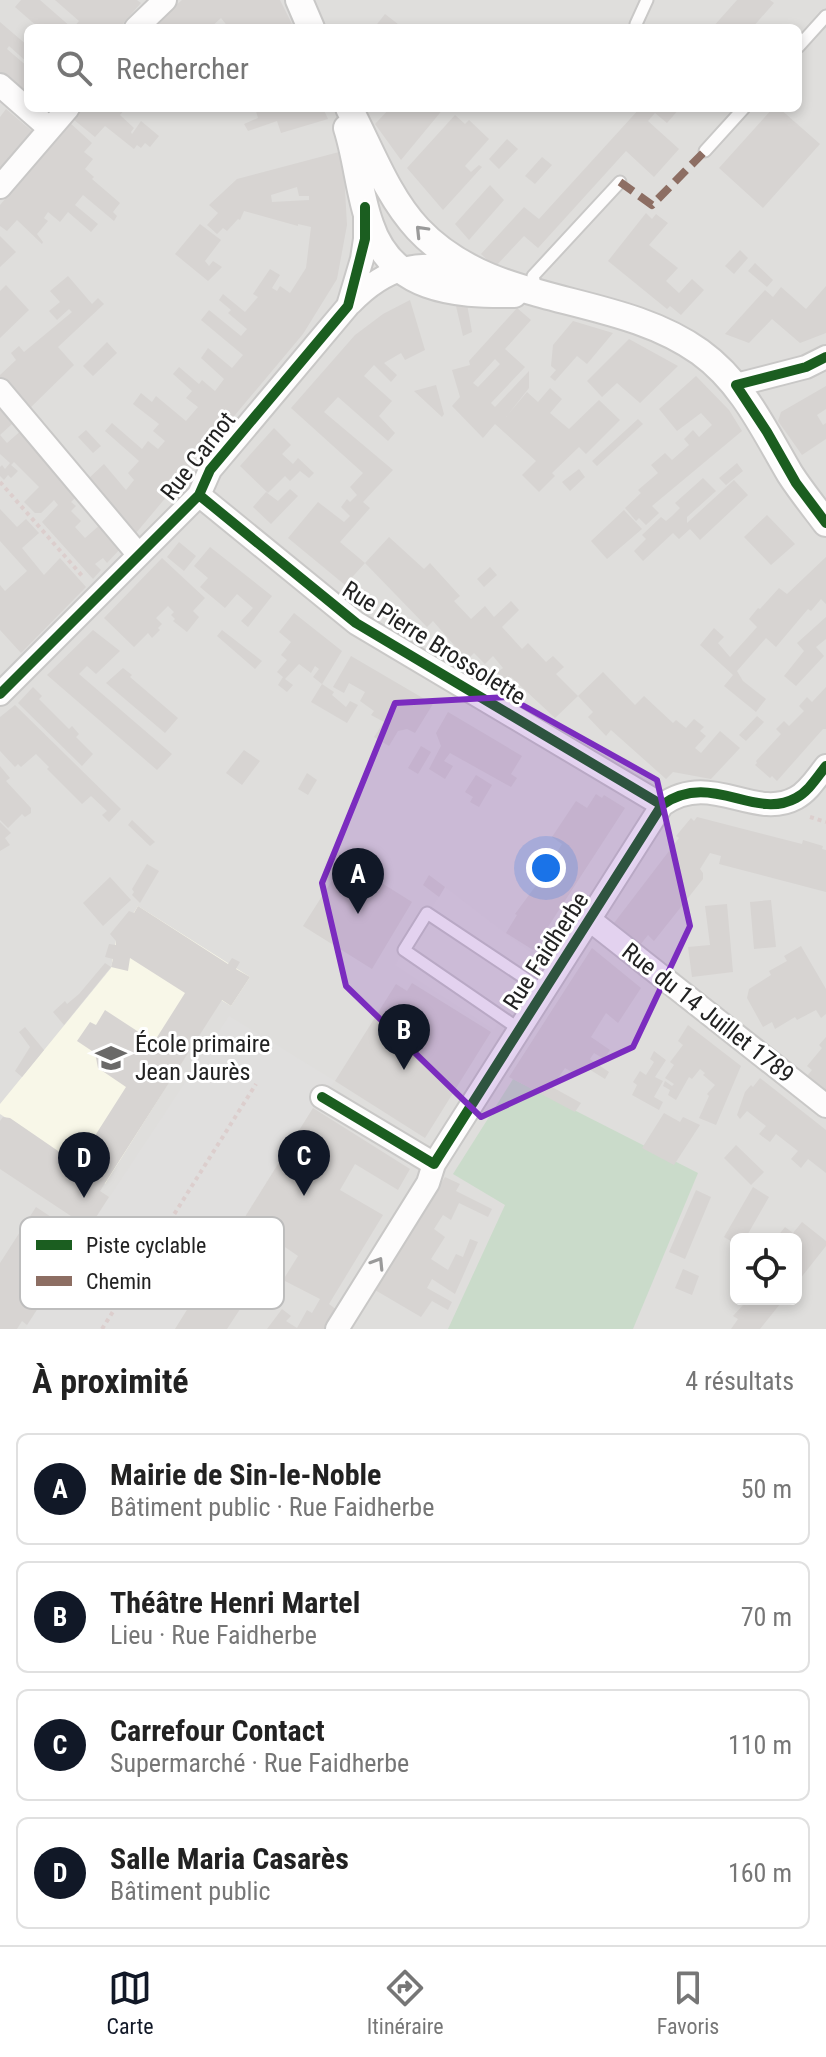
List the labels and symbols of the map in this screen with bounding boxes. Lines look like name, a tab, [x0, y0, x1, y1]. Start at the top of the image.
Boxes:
one-way arrow	[416, 226, 430, 240]
street label: Rue Carnot	[155, 406, 241, 506]
street label: Rue Pierre Brossolette	[337, 575, 531, 711]
pin: A	[332, 848, 384, 914]
your location	[526, 848, 566, 888]
street label: Rue Faidherbe	[498, 887, 594, 1015]
street label: Rue du 14 Juillet 1789	[617, 937, 799, 1089]
pin: B	[378, 1004, 430, 1070]
place label: École primaire Jean Jaurès	[135, 1030, 270, 1086]
school or university icon: École primaire Jean Jaurès	[94, 1041, 128, 1075]
pin: C	[278, 1130, 330, 1196]
pin: D	[58, 1132, 110, 1198]
legend	[20, 1217, 284, 1309]
text: Piste cyclable	[86, 1233, 206, 1258]
one-way arrow	[369, 1257, 384, 1271]
text: Chemin	[86, 1269, 152, 1294]

